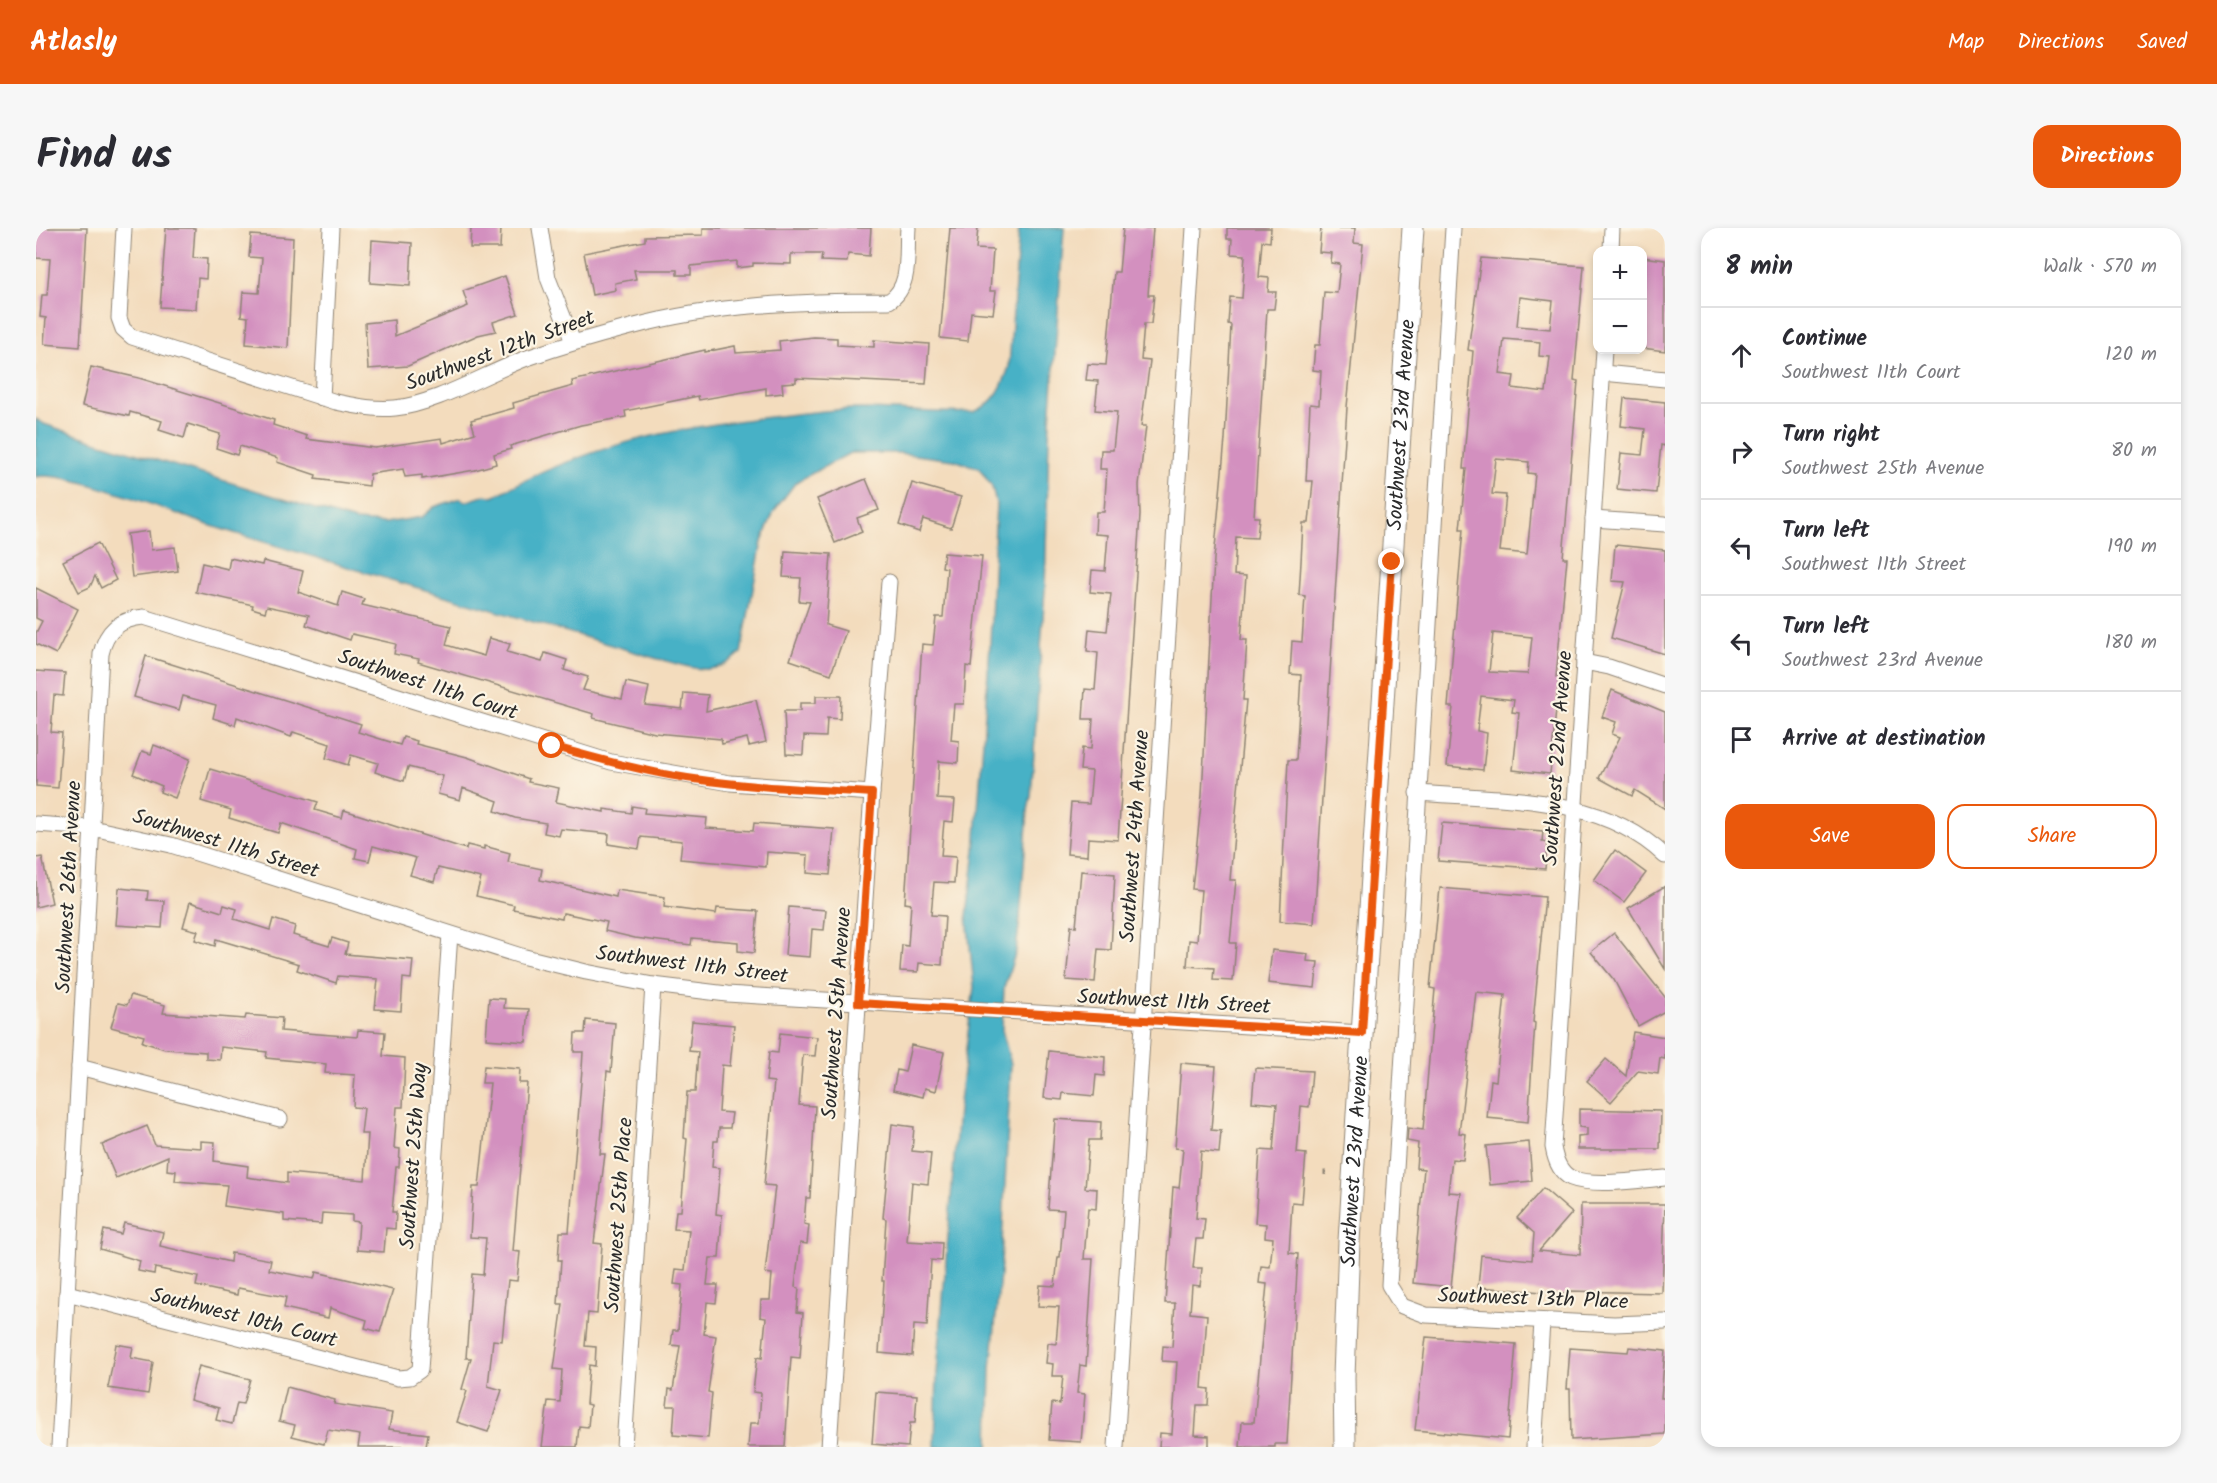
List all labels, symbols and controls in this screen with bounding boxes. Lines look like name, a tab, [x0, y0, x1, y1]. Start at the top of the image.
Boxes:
text: Atlasly	[30, 20, 117, 65]
text: Map	[1948, 26, 1984, 59]
text: Directions	[2017, 26, 2104, 59]
text: Saved	[2137, 26, 2187, 59]
text: Find us	[36, 123, 172, 190]
button: Directions	[2033, 125, 2181, 188]
map controls	[1593, 246, 1647, 354]
button: +	[1593, 246, 1647, 300]
text: 8 min	[1725, 246, 1793, 288]
text: Walk · 570 m	[2043, 251, 2157, 283]
button: −	[1593, 300, 1647, 354]
street label: Southwest 12th Street	[401, 302, 601, 401]
street label: Southwest 23rd Avenue	[1379, 318, 1425, 531]
text: Continue	[1782, 322, 1867, 357]
icon: ahead	[1725, 339, 1758, 372]
text: 120 m	[2105, 339, 2157, 371]
text: Southwest 11th Court	[1782, 357, 1961, 389]
text: Turn right	[1782, 418, 1880, 453]
icon: right	[1725, 435, 1758, 468]
text: 80 m	[2111, 435, 2157, 467]
text: Southwest 25th Avenue	[1782, 453, 1984, 485]
text: Turn left	[1782, 514, 1869, 549]
icon: left	[1725, 531, 1758, 564]
text: 190 m	[2107, 531, 2157, 563]
route end	[1378, 548, 1404, 574]
text: Southwest 11th Street	[1782, 549, 1966, 581]
text: Turn left	[1782, 610, 1869, 645]
icon: left	[1725, 627, 1758, 660]
text: 180 m	[2105, 627, 2157, 659]
street label: Southwest 11th Court	[333, 641, 523, 730]
text: Southwest 23rd Avenue	[1782, 645, 1983, 677]
street label: Southwest 22nd Avenue	[1535, 649, 1583, 867]
text: Arrive at destination	[1782, 722, 1985, 757]
icon: arrive	[1725, 723, 1758, 756]
street label: Southwest 24th Avenue	[1112, 728, 1159, 943]
route start	[538, 732, 564, 758]
street label: Southwest 26th Avenue	[47, 779, 92, 994]
street label: Southwest 11th Street	[128, 800, 324, 889]
button: Save	[1725, 804, 1935, 869]
button: Share	[1947, 804, 2157, 869]
street label: Southwest 25th Avenue	[814, 906, 861, 1120]
street label: Southwest 11th Street	[594, 937, 791, 994]
street label: Southwest 11th Street	[1076, 981, 1272, 1024]
street label: Southwest 23rd Avenue	[1333, 1054, 1379, 1267]
street label: Southwest 25th Way	[392, 1062, 437, 1250]
street label: Southwest 25th Place	[596, 1116, 643, 1314]
street label: Southwest 10th Court	[147, 1279, 341, 1358]
street label: Southwest 13th Place	[1437, 1280, 1629, 1319]

